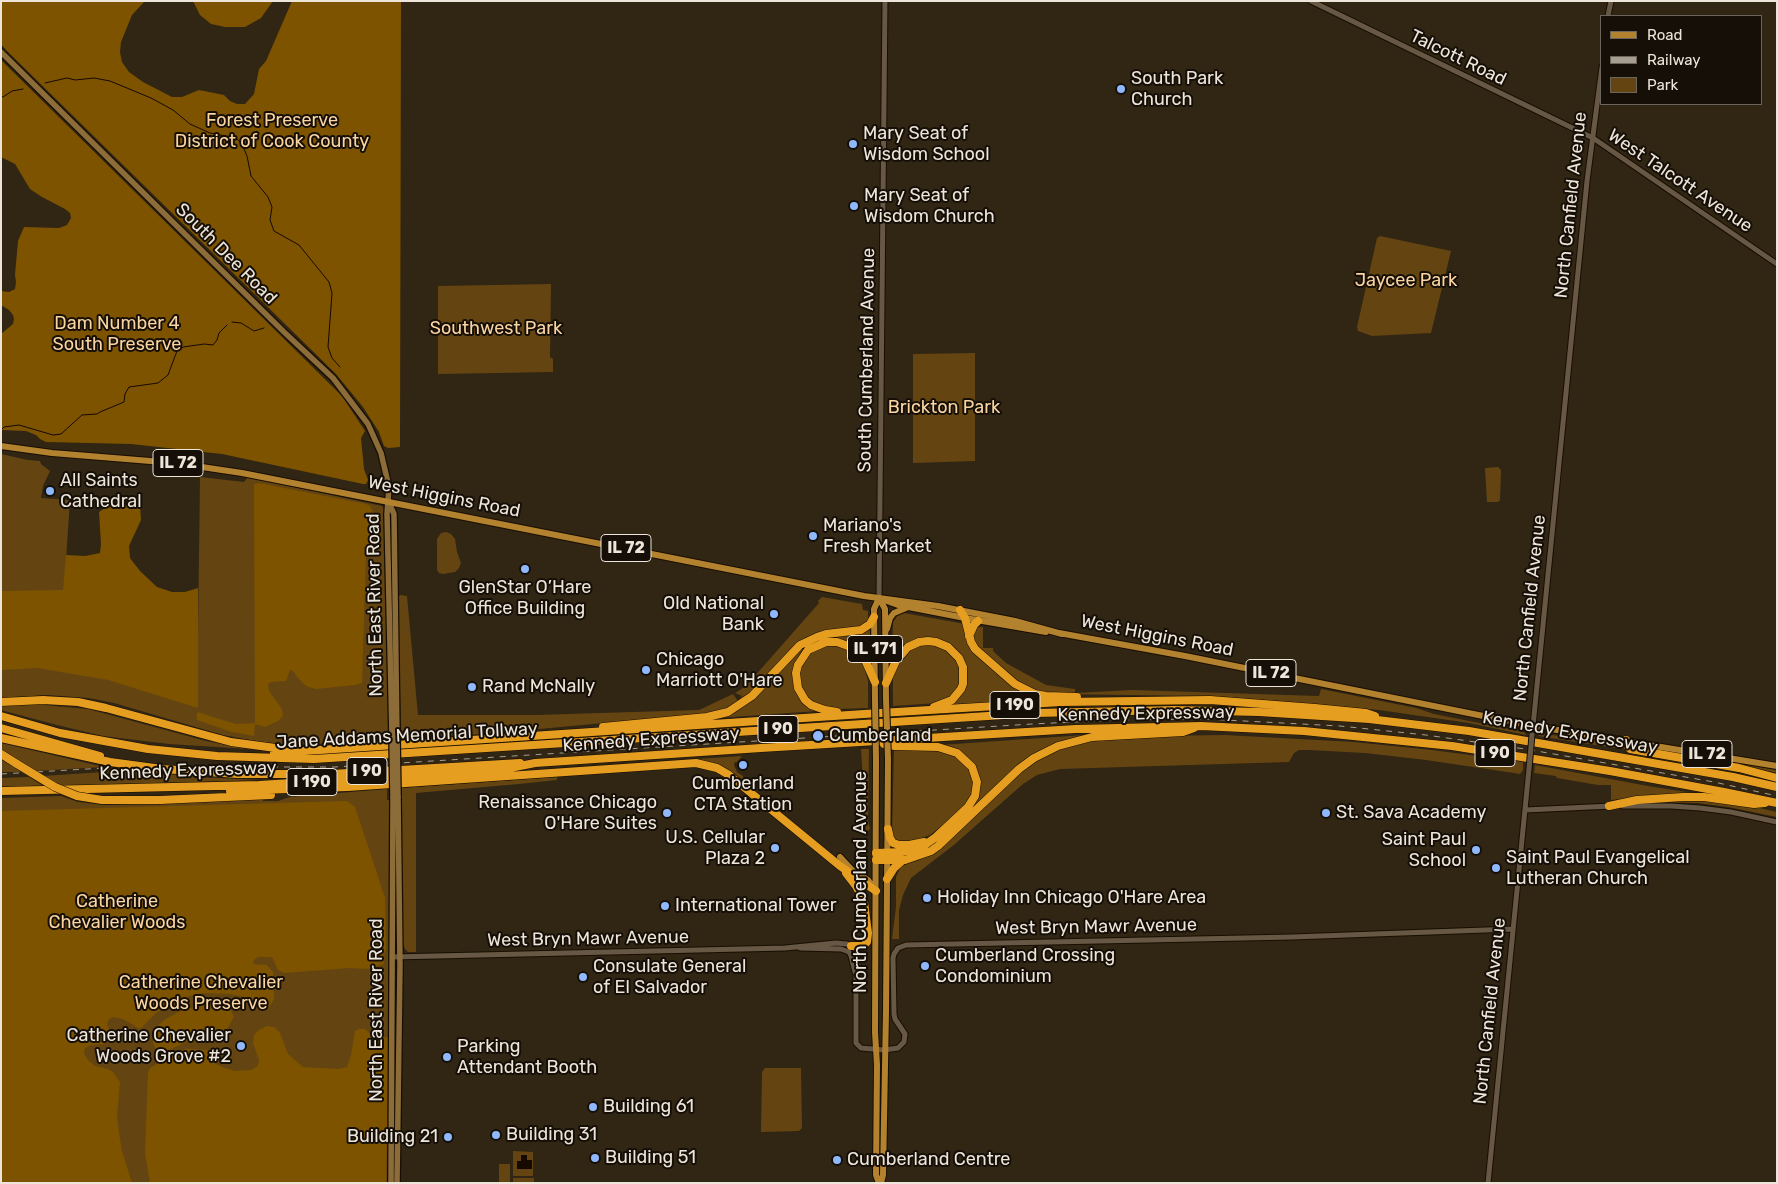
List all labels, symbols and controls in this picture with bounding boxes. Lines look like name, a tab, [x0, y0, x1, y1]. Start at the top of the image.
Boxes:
legend	[1600, 15, 1763, 105]
street label: Talcott Road	[1406, 25, 1510, 91]
text: Road	[1647, 26, 1683, 44]
text: Railway	[1647, 51, 1701, 69]
place label: South Park Church	[1131, 68, 1223, 110]
text: Park	[1647, 76, 1678, 94]
marker: South Park Church	[1115, 83, 1127, 95]
park label: Forest Preserve District of Cook County	[175, 110, 369, 152]
street label: North Canfield Avenue	[1550, 111, 1592, 299]
place label: Mary Seat of Wisdom School	[863, 123, 990, 166]
street label: West Talcott Avenue	[1604, 125, 1756, 237]
marker: Mary Seat of Wisdom School	[847, 138, 859, 150]
place label: Mary Seat of Wisdom Church	[864, 185, 995, 228]
street label: South Dee Road	[171, 199, 281, 309]
marker: Mary Seat of Wisdom Church	[848, 200, 860, 212]
street label: South Cumberland Avenue	[854, 248, 880, 472]
park label: Jaycee Park	[1355, 270, 1457, 292]
park label: Dam Number 4 South Preserve	[53, 313, 181, 356]
park label: Southwest Park	[430, 318, 562, 340]
park label: Brickton Park	[888, 397, 1000, 419]
road number: IL 72	[153, 449, 203, 476]
place label: All Saints Cathedral	[60, 470, 142, 512]
street label: West Higgins Road	[366, 472, 522, 522]
marker: All Saints Cathedral	[44, 485, 56, 497]
street label: North East River Road	[363, 513, 387, 697]
street label: North Canfield Avenue	[1509, 514, 1551, 702]
place label: Mariano's Fresh Market	[823, 515, 932, 558]
marker: Mariano's Fresh Market	[807, 530, 819, 542]
road number: IL 72	[601, 534, 651, 562]
marker: GlenStar O’Hare Office Building	[519, 563, 531, 575]
place label: GlenStar O’Hare Office Building	[459, 577, 591, 620]
place label: Old National Bank	[663, 593, 764, 636]
marker: Old National Bank	[768, 608, 780, 620]
street label: West Higgins Road	[1079, 611, 1235, 661]
road number: IL 171	[848, 636, 902, 662]
place label: Chicago Marriott O'Hare	[656, 649, 783, 692]
road number: IL 72	[1246, 660, 1296, 686]
marker: Chicago Marriott O'Hare	[640, 664, 652, 676]
place label: Rand McNally	[482, 676, 595, 698]
marker: Rand McNally	[466, 681, 478, 693]
road number: I 190	[990, 692, 1040, 718]
street label: Kennedy Expressway	[1057, 702, 1235, 726]
street label: Kennedy Expressway	[1481, 707, 1659, 759]
road number: I 90	[758, 716, 798, 742]
street label: Jane Addams Memorial Tollway	[276, 718, 538, 754]
street label: Kennedy Expressway	[562, 723, 740, 757]
place label: Cumberland	[829, 725, 931, 747]
marker: Cumberland	[811, 729, 825, 743]
road number: I 90	[1475, 740, 1515, 766]
road number: IL 72	[1682, 741, 1732, 768]
street label: Kennedy Expressway	[99, 757, 277, 785]
road number: I 90	[347, 758, 387, 784]
marker: Cumberland CTA Station	[737, 759, 749, 771]
road number: I 190	[287, 769, 337, 796]
street label: North Cumberland Avenue	[850, 771, 872, 993]
place label: Cumberland CTA Station	[692, 773, 794, 816]
place label: Renaissance Chicago O'Hare Suites	[478, 792, 657, 834]
place label: St. Sava Academy	[1336, 802, 1486, 824]
marker: Renaissance Chicago O'Hare Suites	[661, 807, 673, 819]
marker: St. Sava Academy	[1320, 807, 1332, 819]
place label: U.S. Cellular Plaza 2	[665, 827, 765, 870]
place label: Saint Paul School	[1382, 829, 1466, 872]
marker: U.S. Cellular Plaza 2	[769, 842, 781, 854]
marker: Saint Paul School	[1470, 844, 1482, 856]
place label: Saint Paul Evangelical Lutheran Church	[1506, 847, 1690, 890]
marker: Saint Paul Evangelical Lutheran Church	[1490, 862, 1502, 874]
place label: Holiday Inn Chicago O'Hare Area	[937, 887, 1206, 909]
park label: Catherine Chevalier Woods	[49, 891, 185, 934]
marker: Holiday Inn Chicago O'Hare Area	[921, 892, 933, 904]
place label: International Tower	[675, 895, 837, 917]
marker: International Tower	[659, 900, 671, 912]
street label: West Bryn Mawr Avenue	[995, 914, 1197, 940]
street label: North Canfield Avenue	[1469, 917, 1511, 1105]
street label: North East River Road	[366, 918, 388, 1102]
street label: West Bryn Mawr Avenue	[487, 926, 689, 952]
place label: Cumberland Crossing Condominium	[935, 945, 1115, 988]
place label: Consulate General of El Salvador	[593, 956, 746, 999]
marker: Cumberland Crossing Condominium	[919, 960, 931, 972]
marker: Consulate General of El Salvador	[577, 971, 589, 983]
park label: Catherine Chevalier Woods Preserve	[119, 972, 283, 1014]
place label: Catherine Chevalier Woods Grove #2	[67, 1025, 231, 1068]
place label: Parking Attendant Booth	[457, 1036, 597, 1078]
marker: Catherine Chevalier Woods Grove #2	[235, 1040, 247, 1052]
marker: Parking Attendant Booth	[441, 1051, 453, 1063]
place label: Building 61	[603, 1096, 694, 1118]
marker: Building 61	[587, 1101, 599, 1113]
place label: Building 31	[506, 1124, 597, 1146]
place label: Building 21	[347, 1126, 438, 1148]
marker: Building 31	[490, 1129, 502, 1141]
marker: Building 21	[442, 1131, 454, 1143]
place label: Building 51	[605, 1147, 696, 1169]
place label: Cumberland Centre	[847, 1149, 1010, 1171]
marker: Building 51	[589, 1152, 601, 1164]
marker: Cumberland Centre	[831, 1154, 843, 1166]

